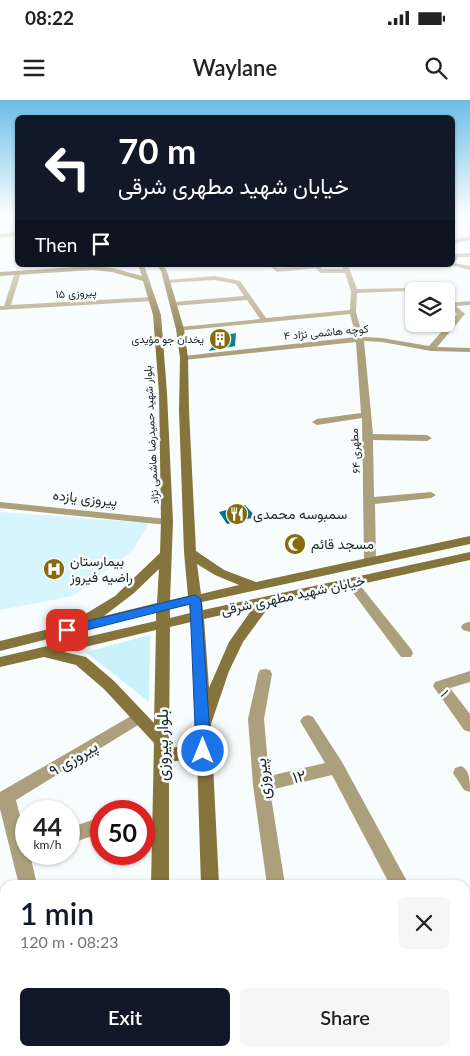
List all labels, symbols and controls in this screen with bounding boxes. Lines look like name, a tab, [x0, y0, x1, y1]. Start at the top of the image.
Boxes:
text: 08:22	[25, 6, 74, 29]
icon: menu	[20, 54, 48, 82]
text: Waylane	[193, 54, 277, 81]
icon: search	[422, 54, 450, 82]
text: 70 m	[118, 129, 196, 171]
icon: left	[35, 135, 100, 200]
text: خیابان شهید مطهری شرقی	[118, 172, 349, 199]
icon: arrive	[87, 230, 115, 258]
text: Then	[35, 233, 77, 256]
map controls	[405, 282, 455, 332]
button: layers	[405, 282, 455, 332]
street label: پیروزی ۱۵	[55, 285, 97, 302]
street label: کوچه هاشمی نژاد ۴	[283, 321, 369, 344]
building icon: یخدان جو مؤیدی	[208, 327, 232, 351]
place label: یخدان جو مؤیدی	[132, 332, 204, 346]
street label: بلوار شهید حمیدرضا هاشمی نژاد	[140, 365, 162, 505]
street label: مطهری ۶۴	[347, 428, 363, 474]
street label: پیروزی یازده	[52, 486, 118, 511]
restaurant icon: سمبوسه محمدی	[225, 502, 249, 526]
place label: سمبوسه محمدی	[253, 505, 347, 523]
mosque icon: مسجد قائم	[283, 532, 307, 556]
place label: مسجد قائم	[311, 535, 374, 553]
place label: بیمارستان راضیه فیروز	[69, 552, 133, 586]
hospital icon: بیمارستان راضیه فیروز	[42, 557, 66, 581]
street label: خیابان شهید مطهری شرقی	[219, 571, 367, 619]
pin	[46, 609, 88, 651]
icon: arrive	[53, 616, 81, 644]
street label: ۱	[437, 686, 453, 699]
street label: بلوار پیروزی	[152, 709, 174, 781]
position arrow	[176, 724, 228, 776]
street label: پیروزی ۹	[45, 736, 102, 782]
street label: پیروزی	[250, 757, 276, 801]
street label: ۱۲	[290, 765, 307, 786]
speed limit sign: 50	[90, 800, 155, 865]
text: 44	[33, 811, 62, 841]
text: km/h	[33, 837, 62, 852]
text: 1 min	[20, 895, 94, 931]
button: close	[398, 897, 450, 949]
text: 120 m · 08:23	[20, 932, 119, 951]
button: Exit	[20, 988, 230, 1046]
button: Share	[240, 988, 450, 1046]

